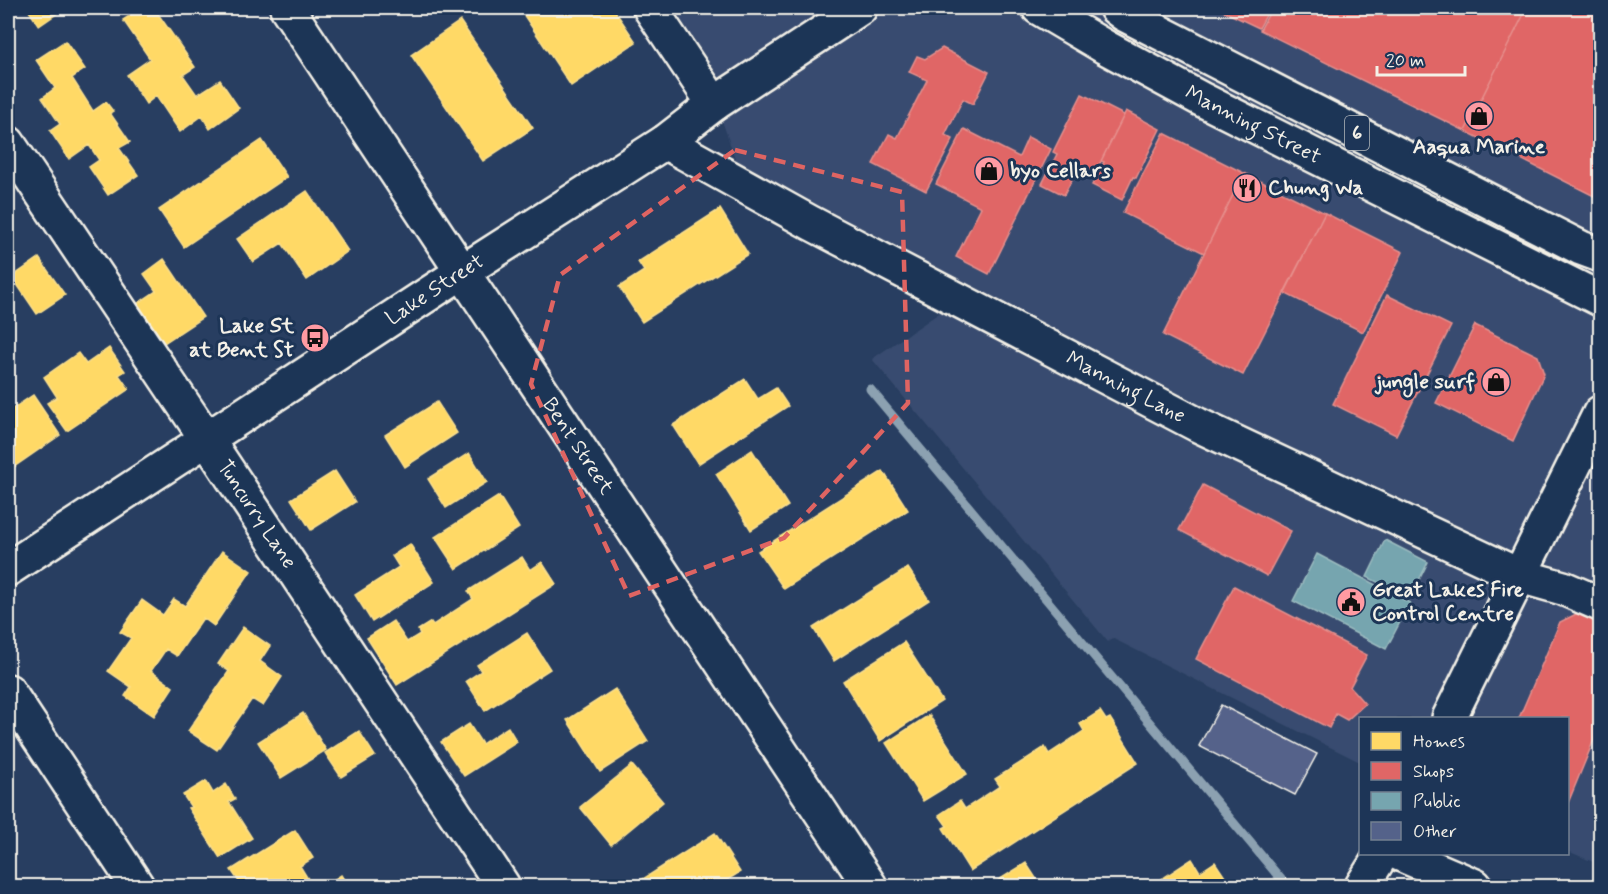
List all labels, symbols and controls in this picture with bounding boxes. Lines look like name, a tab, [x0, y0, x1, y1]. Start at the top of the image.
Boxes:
scale bar	[1377, 39, 1466, 77]
text: 20 m	[1386, 49, 1424, 73]
street label: Manning Street	[1180, 79, 1326, 171]
shop icon: Aaqua Marine	[1463, 100, 1495, 132]
road number: 6	[1345, 116, 1369, 150]
place label: Aaqua Marine	[1413, 133, 1546, 161]
shop icon: byo Cellars	[973, 155, 1005, 187]
place label: byo Cellars	[1010, 157, 1111, 185]
restaurant icon: Chung Wa	[1231, 172, 1263, 204]
place label: Chung Wa	[1268, 174, 1363, 202]
street label: Lake Street	[380, 248, 489, 332]
place label: Lake St at Bent St	[189, 312, 295, 364]
bus stop icon: Lake St at Bent St	[299, 322, 331, 354]
street label: Manning Lane	[1061, 344, 1190, 430]
shop icon: jungle surf	[1480, 366, 1512, 398]
place label: jungle surf	[1374, 368, 1475, 398]
street label: Bent Street	[536, 392, 621, 501]
street label: Tuncurry Lane	[210, 455, 303, 574]
place label: Great Lakes Fire Control Centre	[1372, 576, 1524, 628]
public building icon: Great Lakes Fire Control Centre	[1335, 586, 1367, 618]
legend	[1359, 717, 1569, 855]
text: Homes	[1413, 730, 1465, 754]
text: Shops	[1413, 760, 1454, 784]
text: Public	[1413, 790, 1461, 814]
text: Other	[1413, 820, 1457, 844]

